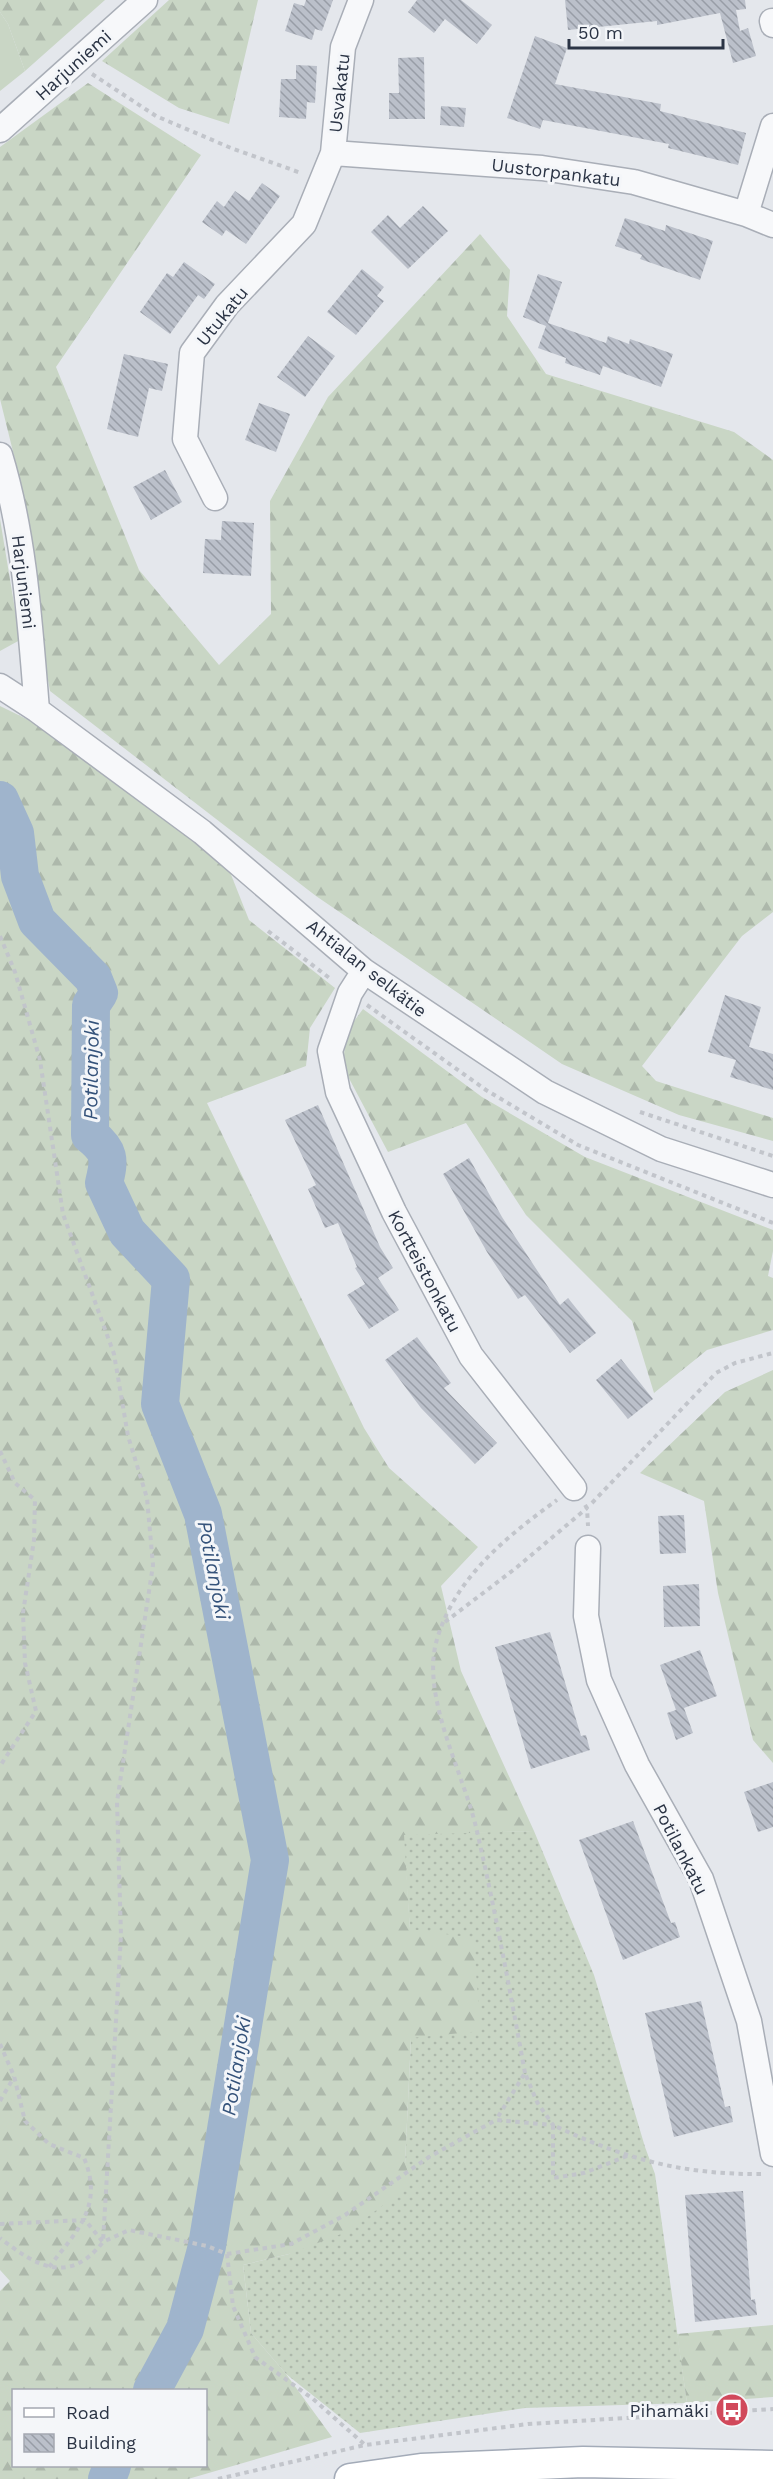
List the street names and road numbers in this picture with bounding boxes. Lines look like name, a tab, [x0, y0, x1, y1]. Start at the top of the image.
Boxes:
street label: Harjuniemi	[31, 25, 115, 105]
street label: Usvakatu	[324, 52, 354, 134]
street label: Uustorpankatu	[490, 154, 622, 190]
street label: Utukatu	[192, 282, 252, 350]
street label: Harjuniemi	[8, 534, 40, 630]
street label: Ahtialan selkätie	[303, 915, 431, 1021]
street label: Kortteistonkatu	[384, 1206, 466, 1336]
street label: Potilankatu	[649, 1800, 713, 1898]

